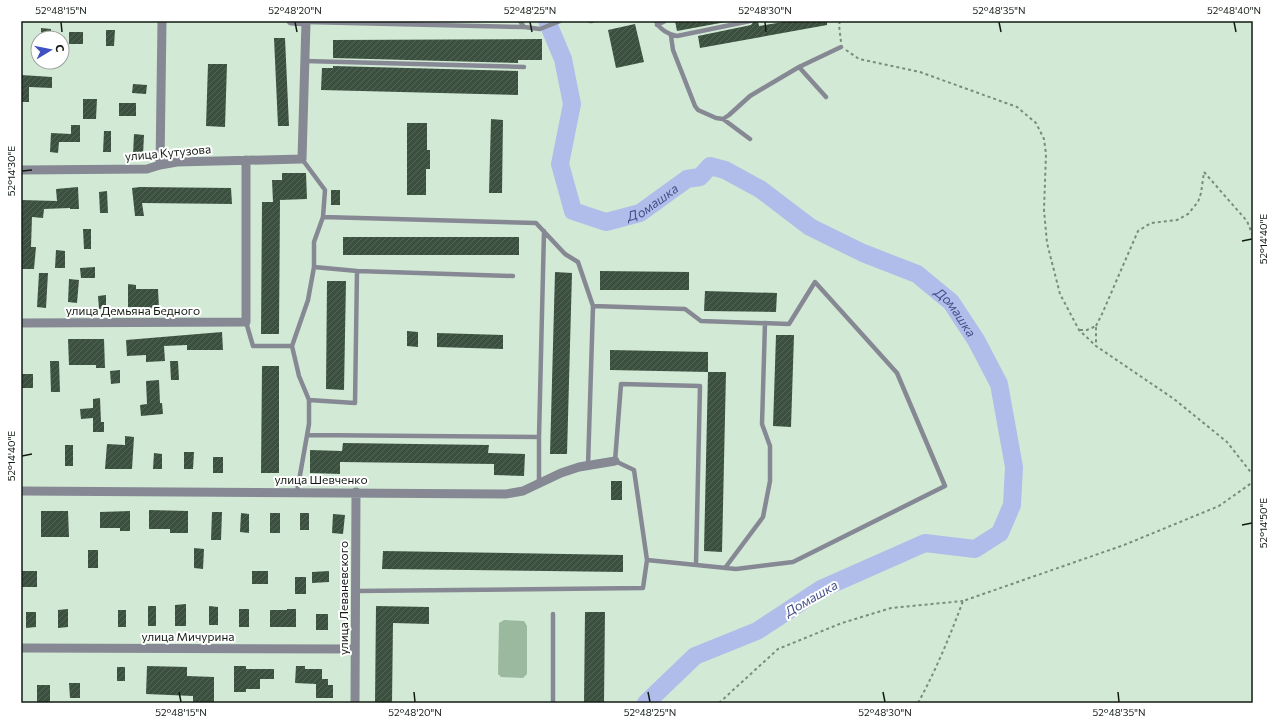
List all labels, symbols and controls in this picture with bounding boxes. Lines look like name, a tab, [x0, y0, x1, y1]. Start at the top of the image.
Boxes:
text: 52°48'15"N	[35, 4, 87, 16]
text: 52°48'20"N	[268, 4, 322, 16]
text: 52°48'25"N	[504, 4, 556, 16]
text: 52°48'30"N	[738, 4, 792, 16]
text: 52°48'35"N	[973, 4, 1025, 16]
text: 52°48'40"N	[1207, 4, 1261, 16]
north arrow	[30, 30, 70, 70]
text: С	[53, 43, 67, 53]
street label: улица Кутузова	[124, 141, 212, 163]
text: 52°14'30"E	[5, 146, 17, 196]
water label: Домашка	[624, 180, 682, 224]
text: 52°14'40"E	[1257, 214, 1269, 264]
water label: Домашка	[931, 283, 980, 340]
street label: улица Демьяна Бедного	[66, 303, 200, 317]
text: 52°14'40"E	[5, 431, 17, 481]
street label: улица Шевченко	[274, 472, 368, 486]
text: 52°14'50"E	[1257, 498, 1269, 548]
street label: улица Леваневского	[336, 541, 350, 655]
water label: Домашка	[781, 576, 841, 620]
street label: улица Мичурина	[141, 629, 235, 643]
text: 52°48'15"N	[155, 706, 207, 718]
text: 52°48'20"N	[388, 706, 442, 718]
text: 52°48'25"N	[624, 706, 676, 718]
text: 52°48'30"N	[858, 706, 912, 718]
text: 52°48'35"N	[1093, 706, 1145, 718]

